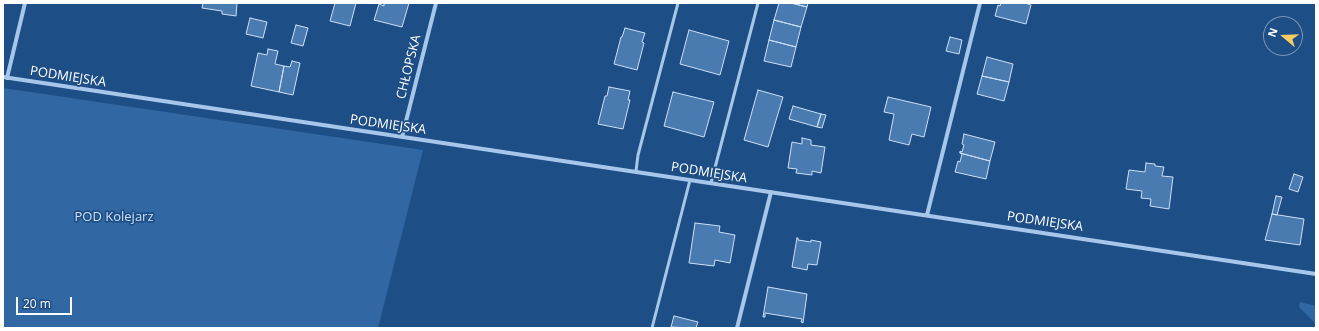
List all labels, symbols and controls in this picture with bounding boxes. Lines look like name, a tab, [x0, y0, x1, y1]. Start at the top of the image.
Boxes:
north arrow	[1263, 16, 1303, 56]
text: N	[1264, 26, 1281, 39]
street label: CHŁOPSKA	[393, 33, 425, 101]
street label: PODMIEJSKA	[29, 63, 107, 91]
street label: PODMIEJSKA	[349, 112, 427, 138]
street label: PODMIEJSKA	[670, 159, 748, 187]
park label: POD Kolejarz	[74, 209, 154, 225]
street label: PODMIEJSKA	[1006, 209, 1084, 235]
scale bar	[18, 289, 74, 315]
text: 20 m	[23, 295, 51, 312]

